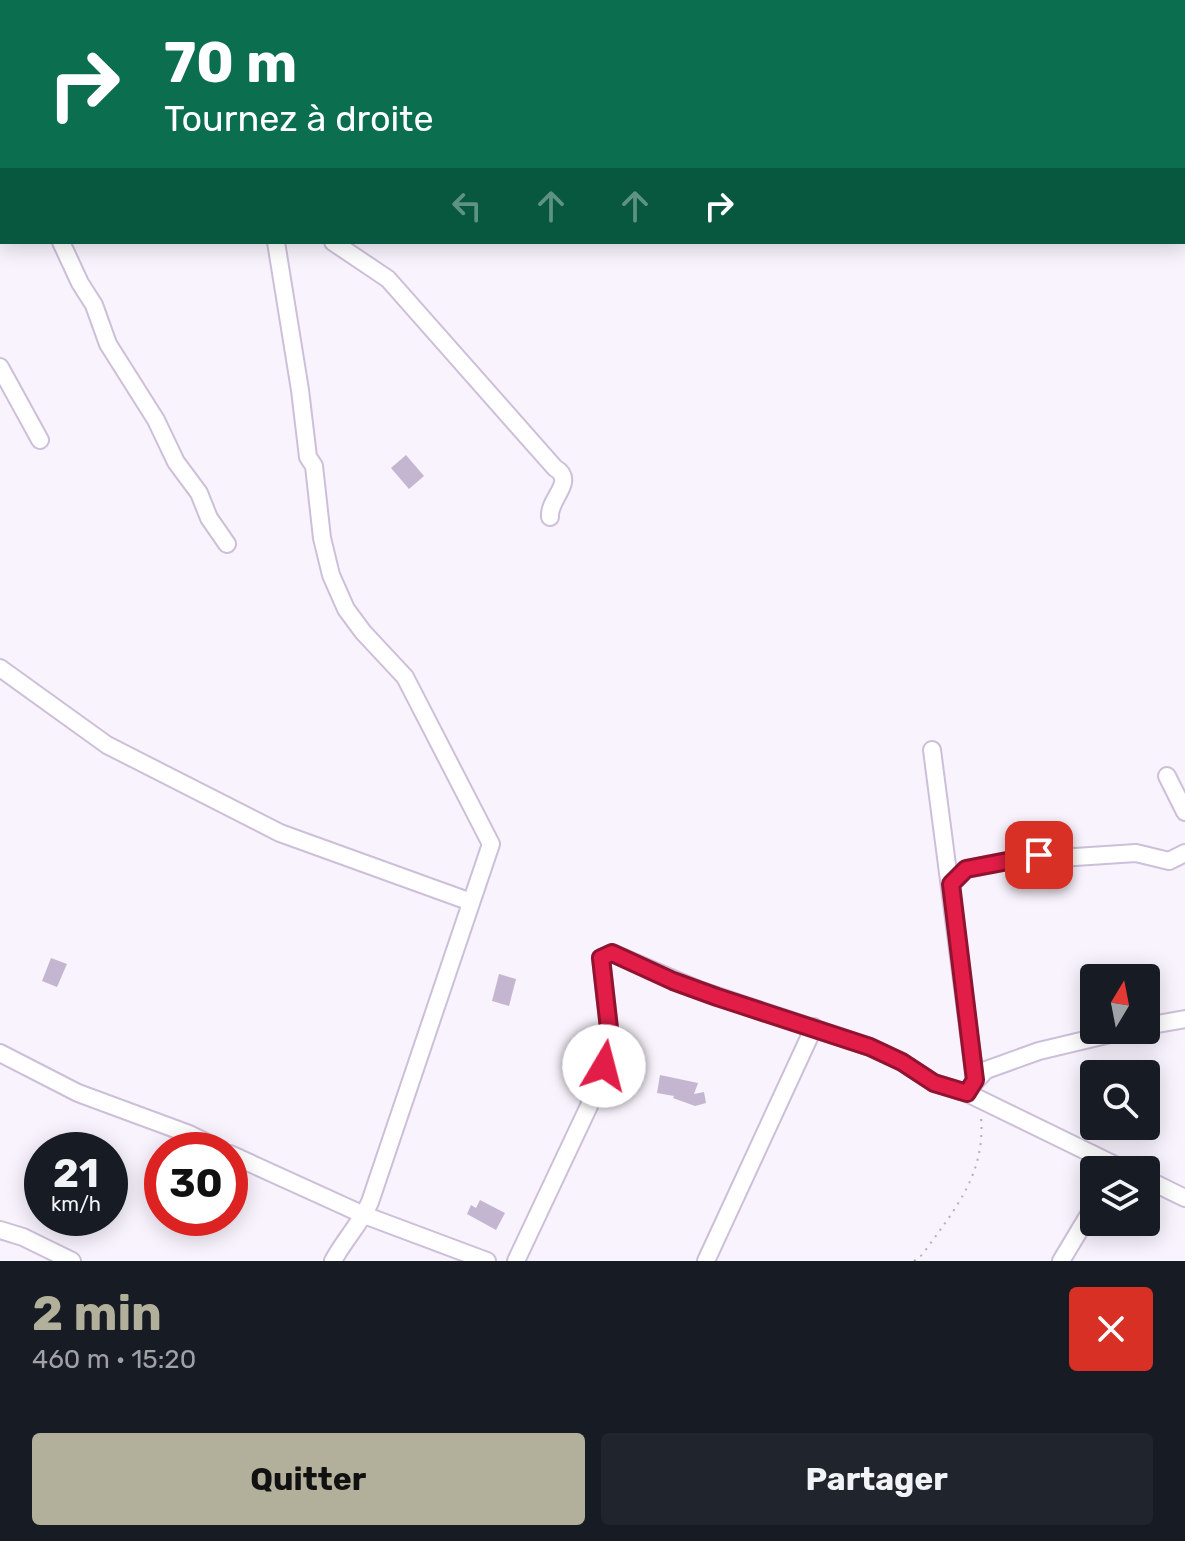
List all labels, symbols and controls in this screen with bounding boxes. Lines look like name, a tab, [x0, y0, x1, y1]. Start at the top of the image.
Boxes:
text: 70 m	[164, 30, 297, 96]
icon: right	[32, 32, 136, 136]
text: Tournez à droite	[164, 97, 434, 140]
icon: left	[445, 184, 489, 228]
icon: ahead	[529, 184, 573, 228]
icon: ahead	[613, 184, 657, 228]
icon: right	[697, 184, 741, 228]
pin	[1005, 821, 1073, 889]
icon: arrive	[1017, 833, 1061, 877]
north arrow	[1080, 964, 1160, 1044]
map controls	[1080, 964, 1160, 1236]
position arrow	[562, 1024, 646, 1108]
button: search	[1080, 1060, 1160, 1140]
speed limit sign: 30	[144, 1132, 248, 1236]
text: 21	[53, 1150, 99, 1197]
button: layers	[1080, 1156, 1160, 1236]
text: km/h	[51, 1192, 101, 1216]
text: 2 min	[32, 1285, 162, 1342]
button: close	[1069, 1287, 1153, 1371]
text: 460 m · 15:20	[32, 1344, 196, 1375]
button: Quitter	[32, 1433, 585, 1525]
button: Partager	[601, 1433, 1153, 1525]

